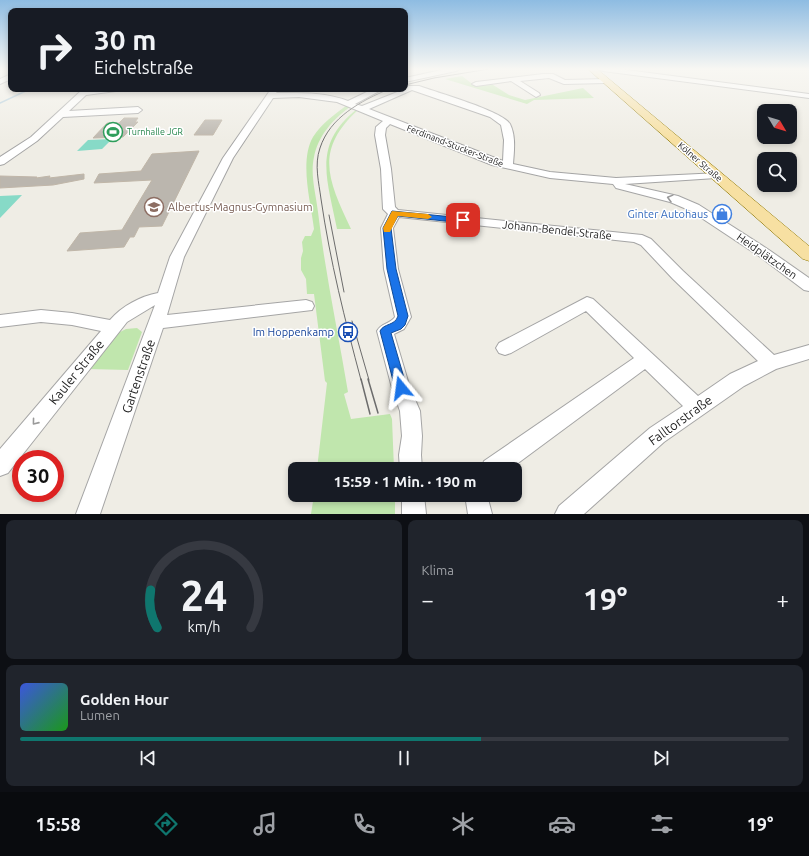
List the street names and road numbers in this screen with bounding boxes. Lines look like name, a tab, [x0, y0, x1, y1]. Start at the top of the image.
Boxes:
street label: Ferdinand-Stucker-Straße	[405, 123, 505, 169]
street label: Kölner Straße	[676, 140, 724, 184]
street label: Johann-Bendel-Straße	[502, 218, 612, 242]
street label: Heidplätzchen	[735, 231, 799, 281]
street label: Kauler Straße	[46, 337, 106, 407]
street label: Gartenstraße	[119, 337, 157, 415]
street label: Falltorstraße	[646, 392, 714, 448]

